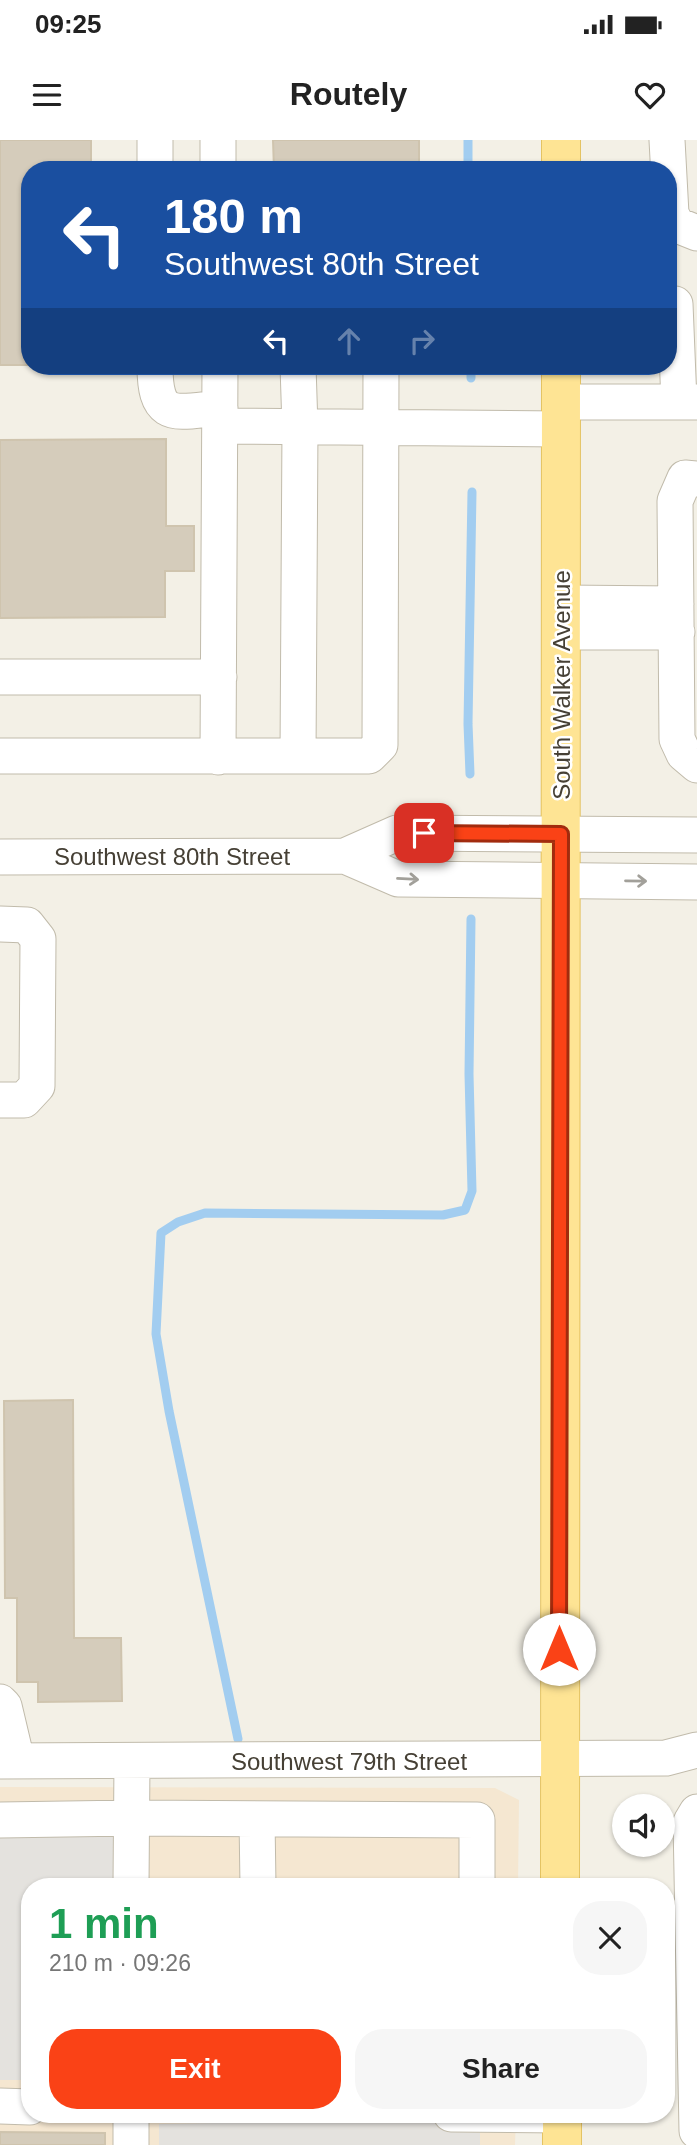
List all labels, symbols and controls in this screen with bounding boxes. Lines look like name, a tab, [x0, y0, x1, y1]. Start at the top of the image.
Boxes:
text: 09:25	[35, 9, 102, 39]
icon: menu	[28, 76, 66, 114]
text: Routely	[290, 76, 407, 112]
icon: heart	[631, 76, 669, 114]
icon: left	[49, 189, 140, 280]
text: 180 m	[164, 189, 303, 243]
text: Southwest 80th Street	[164, 246, 479, 282]
icon: left	[257, 322, 295, 360]
icon: ahead	[330, 322, 368, 360]
icon: right	[403, 322, 441, 360]
street label: South Walker Avenue	[548, 570, 575, 800]
pin	[394, 803, 454, 863]
icon: arrive	[405, 814, 443, 852]
street label: Southwest 80th Street	[54, 843, 290, 870]
one-way arrow	[396, 872, 419, 885]
one-way arrow	[624, 874, 647, 888]
position arrow	[522, 1612, 596, 1686]
street label: Southwest 79th Street	[231, 1748, 467, 1775]
map controls	[612, 1794, 675, 1857]
button: sound	[612, 1794, 675, 1857]
text: 1 min	[49, 1900, 159, 1947]
button: close	[573, 1901, 647, 1975]
text: 210 m · 09:26	[49, 1950, 191, 1976]
button: Exit	[49, 2029, 341, 2109]
button: Share	[355, 2029, 647, 2109]

